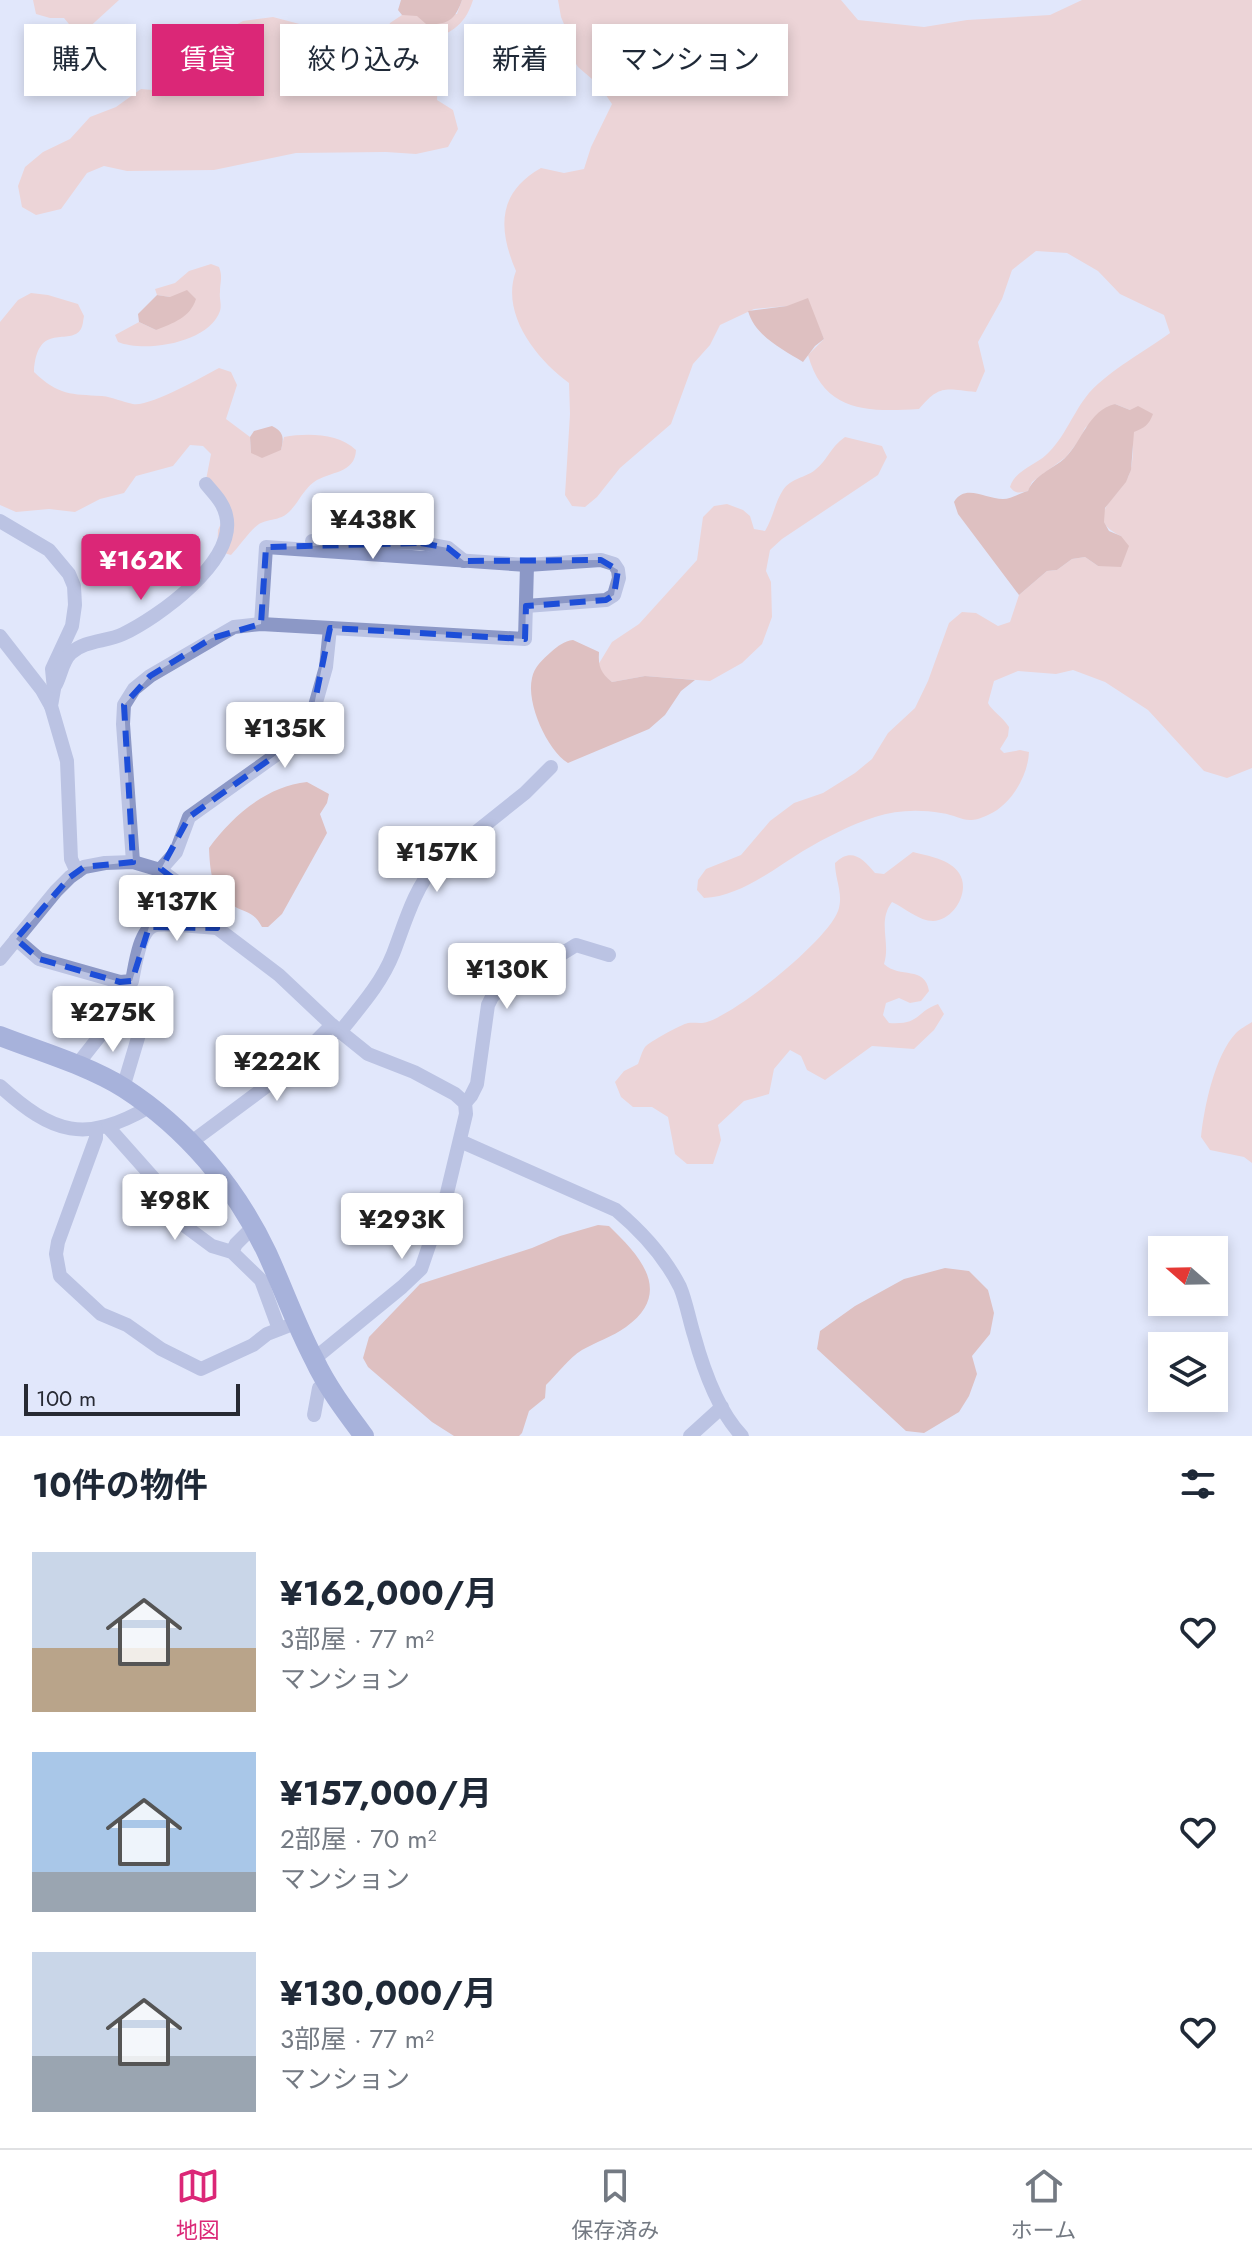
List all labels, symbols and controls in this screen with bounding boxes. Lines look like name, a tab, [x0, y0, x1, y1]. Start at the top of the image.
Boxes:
chip: 購入	[24, 24, 136, 96]
chip: 賃貸	[152, 24, 264, 96]
chip: 絞り込み	[280, 24, 448, 96]
chip: 新着	[464, 24, 576, 96]
chip: マンション	[592, 24, 788, 96]
pin: ¥438K	[317, 493, 429, 561]
text: ¥438K	[330, 500, 416, 538]
pin: ¥162K	[85, 534, 197, 602]
text: ¥162K	[99, 541, 183, 579]
pin: ¥135K	[229, 702, 341, 770]
text: ¥135K	[244, 709, 326, 747]
pin: ¥157K	[381, 826, 493, 894]
text: ¥157K	[396, 833, 478, 871]
pin: ¥137K	[121, 875, 233, 943]
text: ¥137K	[137, 882, 217, 920]
pin: ¥130K	[451, 943, 563, 1011]
text: ¥130K	[466, 950, 548, 988]
pin: ¥275K	[57, 986, 169, 1054]
text: ¥275K	[70, 993, 156, 1031]
pin: ¥222K	[221, 1035, 333, 1103]
text: ¥222K	[234, 1042, 320, 1080]
pin: ¥98K	[128, 1174, 222, 1242]
text: ¥98K	[140, 1181, 210, 1219]
pin: ¥293K	[346, 1193, 458, 1261]
text: ¥293K	[359, 1200, 445, 1238]
north arrow	[1148, 1236, 1228, 1316]
map controls	[1148, 1236, 1228, 1412]
button: layers	[1148, 1332, 1228, 1412]
scale bar	[24, 1380, 240, 1416]
text: 100 m	[36, 1382, 96, 1414]
text: 10件の物件	[32, 1461, 208, 1510]
icon: filters	[1176, 1462, 1220, 1506]
text: ¥162,000/月	[280, 1569, 498, 1618]
icon: home	[96, 1584, 192, 1680]
icon: heart	[1176, 1610, 1220, 1654]
text: 3部屋 · 77 m²	[280, 1620, 434, 1658]
text: マンション	[280, 1660, 410, 1698]
text: ¥157,000/月	[280, 1769, 492, 1818]
icon: home	[96, 1784, 192, 1880]
icon: heart	[1176, 1810, 1220, 1854]
text: 2部屋 · 70 m²	[280, 1820, 437, 1858]
text: マンション	[280, 1860, 410, 1898]
text: ¥130,000/月	[280, 1969, 497, 2018]
icon: home	[96, 1984, 192, 2080]
icon: heart	[1176, 2010, 1220, 2054]
text: 3部屋 · 77 m²	[280, 2020, 434, 2058]
text: マンション	[280, 2060, 410, 2098]
tab: 地図	[176, 2164, 220, 2246]
tab: 保存済み	[571, 2164, 659, 2246]
tab: ホーム	[1011, 2164, 1076, 2246]

